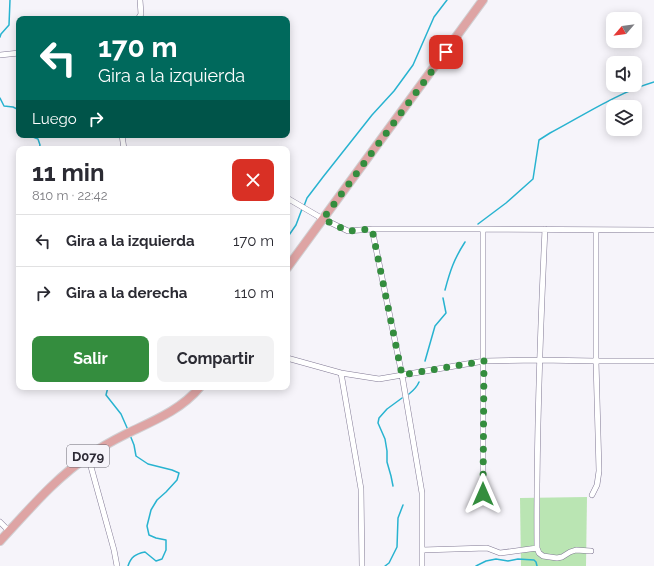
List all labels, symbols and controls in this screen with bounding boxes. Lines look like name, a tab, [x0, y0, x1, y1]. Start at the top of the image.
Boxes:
north arrow	[606, 12, 642, 48]
map controls	[606, 12, 642, 136]
text: 170 m	[98, 31, 178, 64]
icon: left	[32, 32, 84, 84]
pin	[429, 35, 463, 69]
icon: arrive	[435, 41, 457, 63]
button: sound	[606, 56, 642, 92]
text: Gira a la izquierda	[98, 65, 245, 86]
button: layers	[606, 100, 642, 136]
icon: right	[85, 108, 107, 130]
text: Luego	[32, 110, 77, 128]
text: 11 min	[32, 158, 104, 187]
button: close	[232, 159, 274, 201]
text: 810 m · 22:42	[32, 188, 107, 203]
icon: left	[32, 230, 54, 252]
text: Gira a la izquierda	[66, 232, 195, 250]
text: 170 m	[233, 232, 274, 250]
icon: right	[32, 282, 54, 304]
text: Gira a la derecha	[66, 284, 187, 302]
text: 110 m	[234, 284, 274, 302]
button: Salir	[32, 336, 149, 382]
button: Compartir	[157, 336, 274, 382]
road number: D079	[67, 445, 109, 467]
position arrow	[462, 473, 504, 515]

